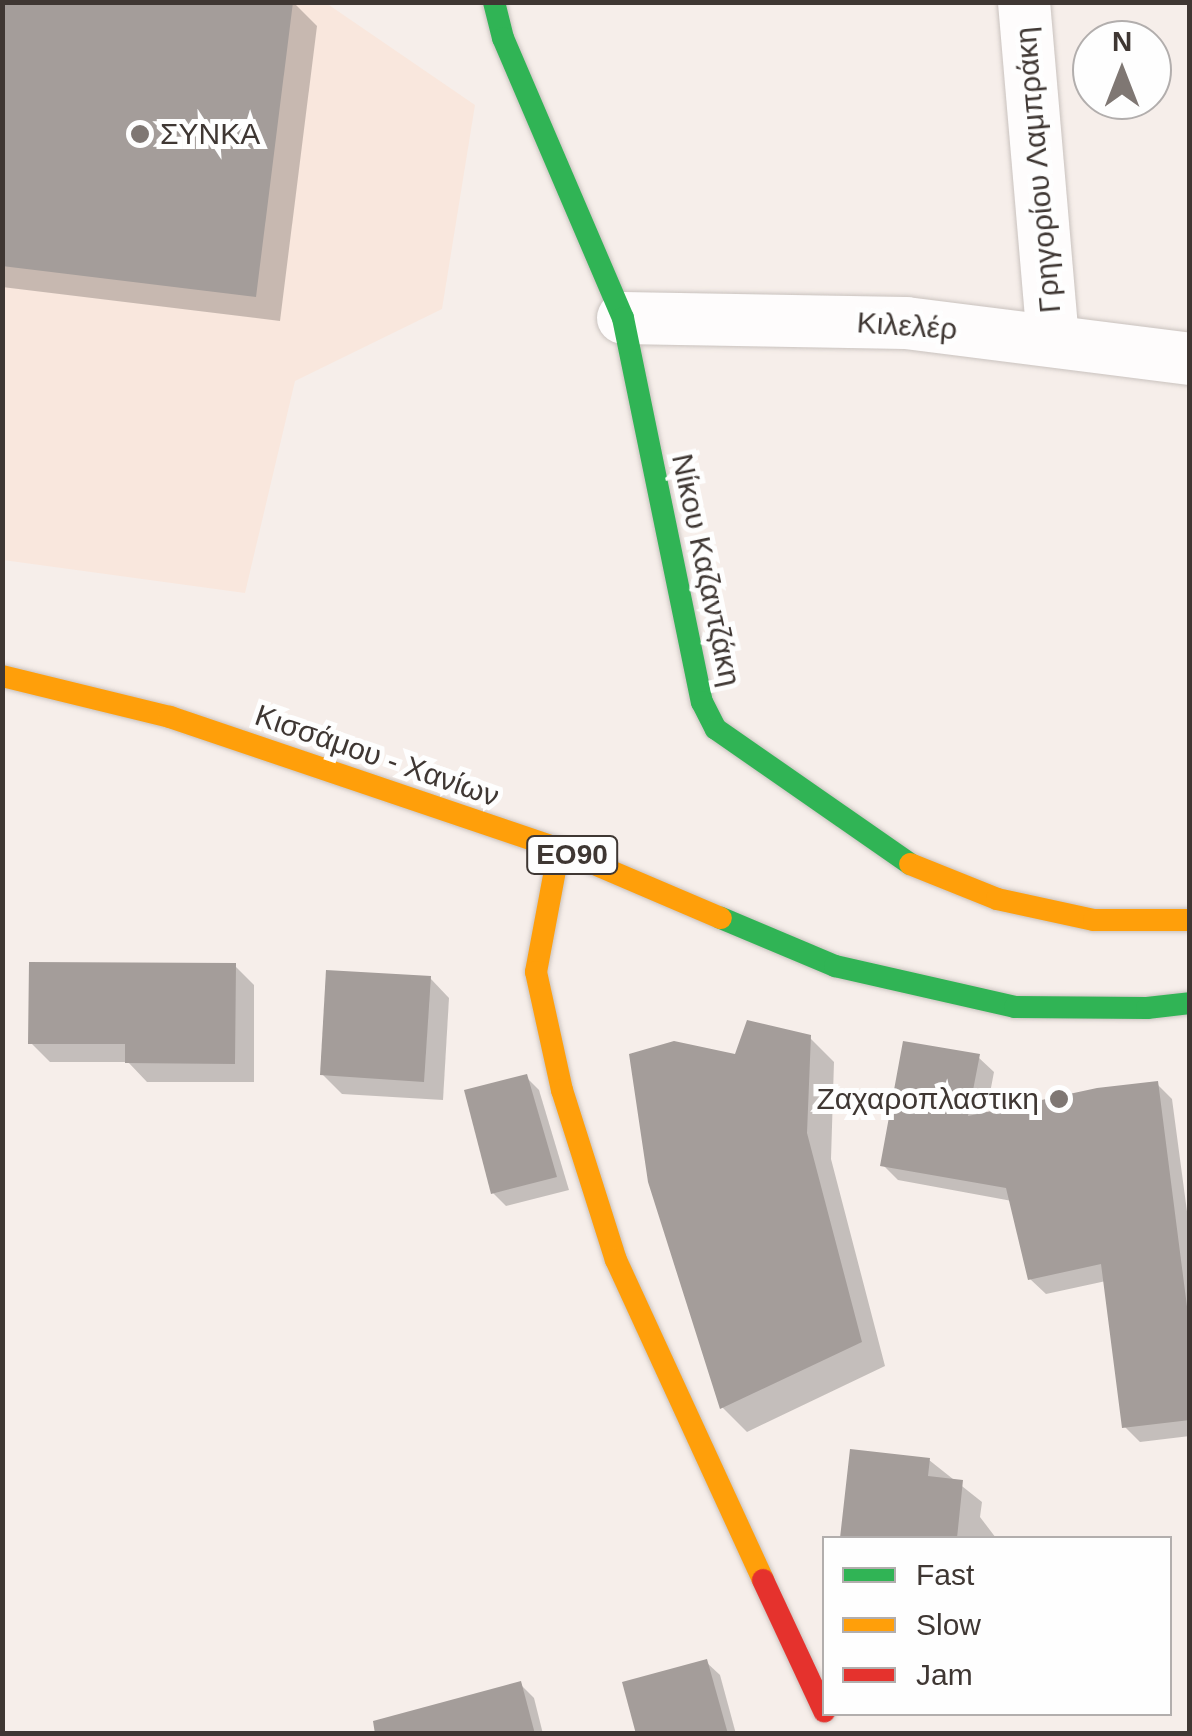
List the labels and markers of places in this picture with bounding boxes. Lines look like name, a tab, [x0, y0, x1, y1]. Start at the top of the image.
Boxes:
place label: ΣΥΝΚΑ	[160, 116, 260, 152]
marker: ΣΥΝΚΑ	[129, 123, 151, 145]
place label: Ζαχαροπλαστικη	[816, 1081, 1039, 1117]
marker: Ζαχαροπλαστικη	[1048, 1088, 1070, 1110]

